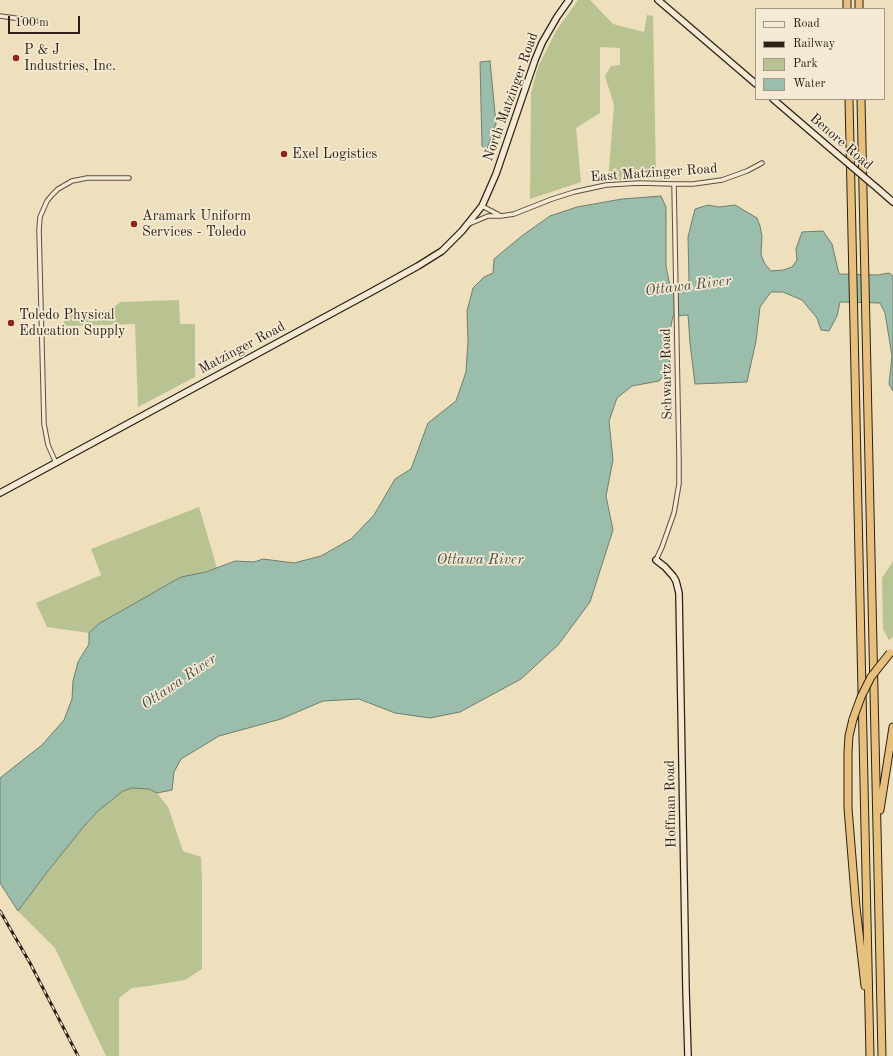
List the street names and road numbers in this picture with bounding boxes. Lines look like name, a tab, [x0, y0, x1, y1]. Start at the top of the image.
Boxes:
street label: North Matzinger Road	[480, 30, 542, 164]
street label: Benore Road	[806, 110, 876, 174]
street label: East Matzinger Road	[590, 160, 718, 186]
street label: Matzinger Road	[196, 318, 288, 378]
street label: Schwartz Road	[658, 328, 676, 420]
street label: Hoffman Road	[662, 760, 680, 848]

